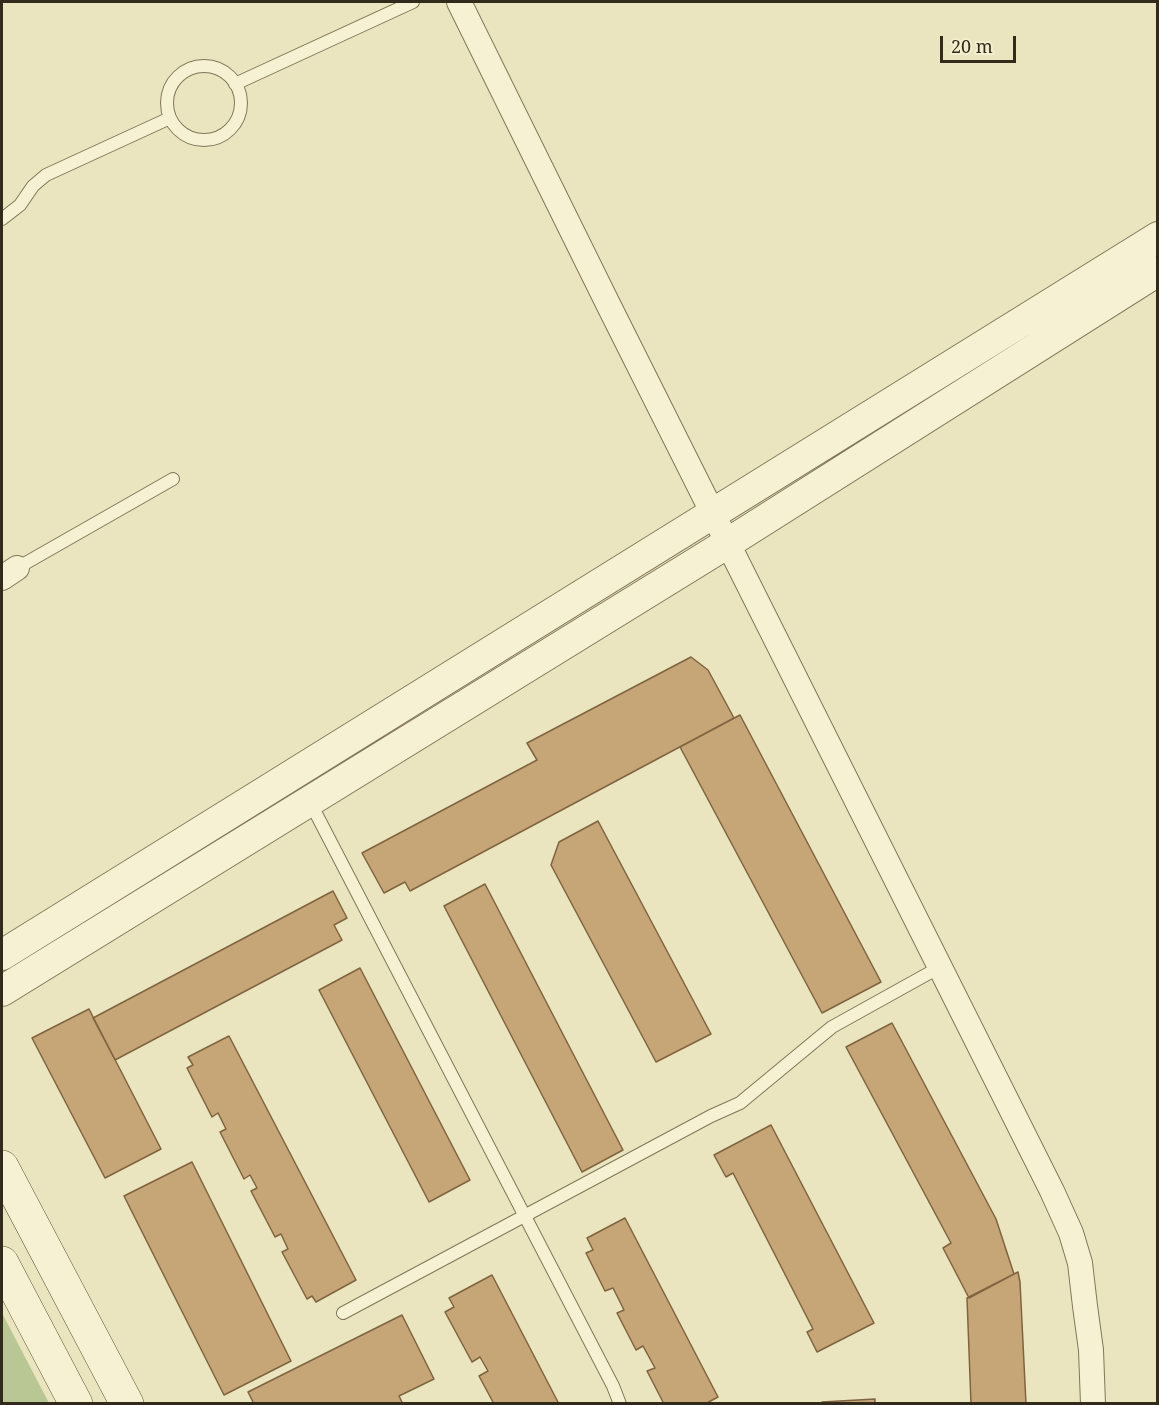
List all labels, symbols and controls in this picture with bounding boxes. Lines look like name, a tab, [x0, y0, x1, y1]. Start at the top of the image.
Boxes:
scale bar	[943, 24, 1020, 62]
text: 20 m	[951, 34, 993, 58]

